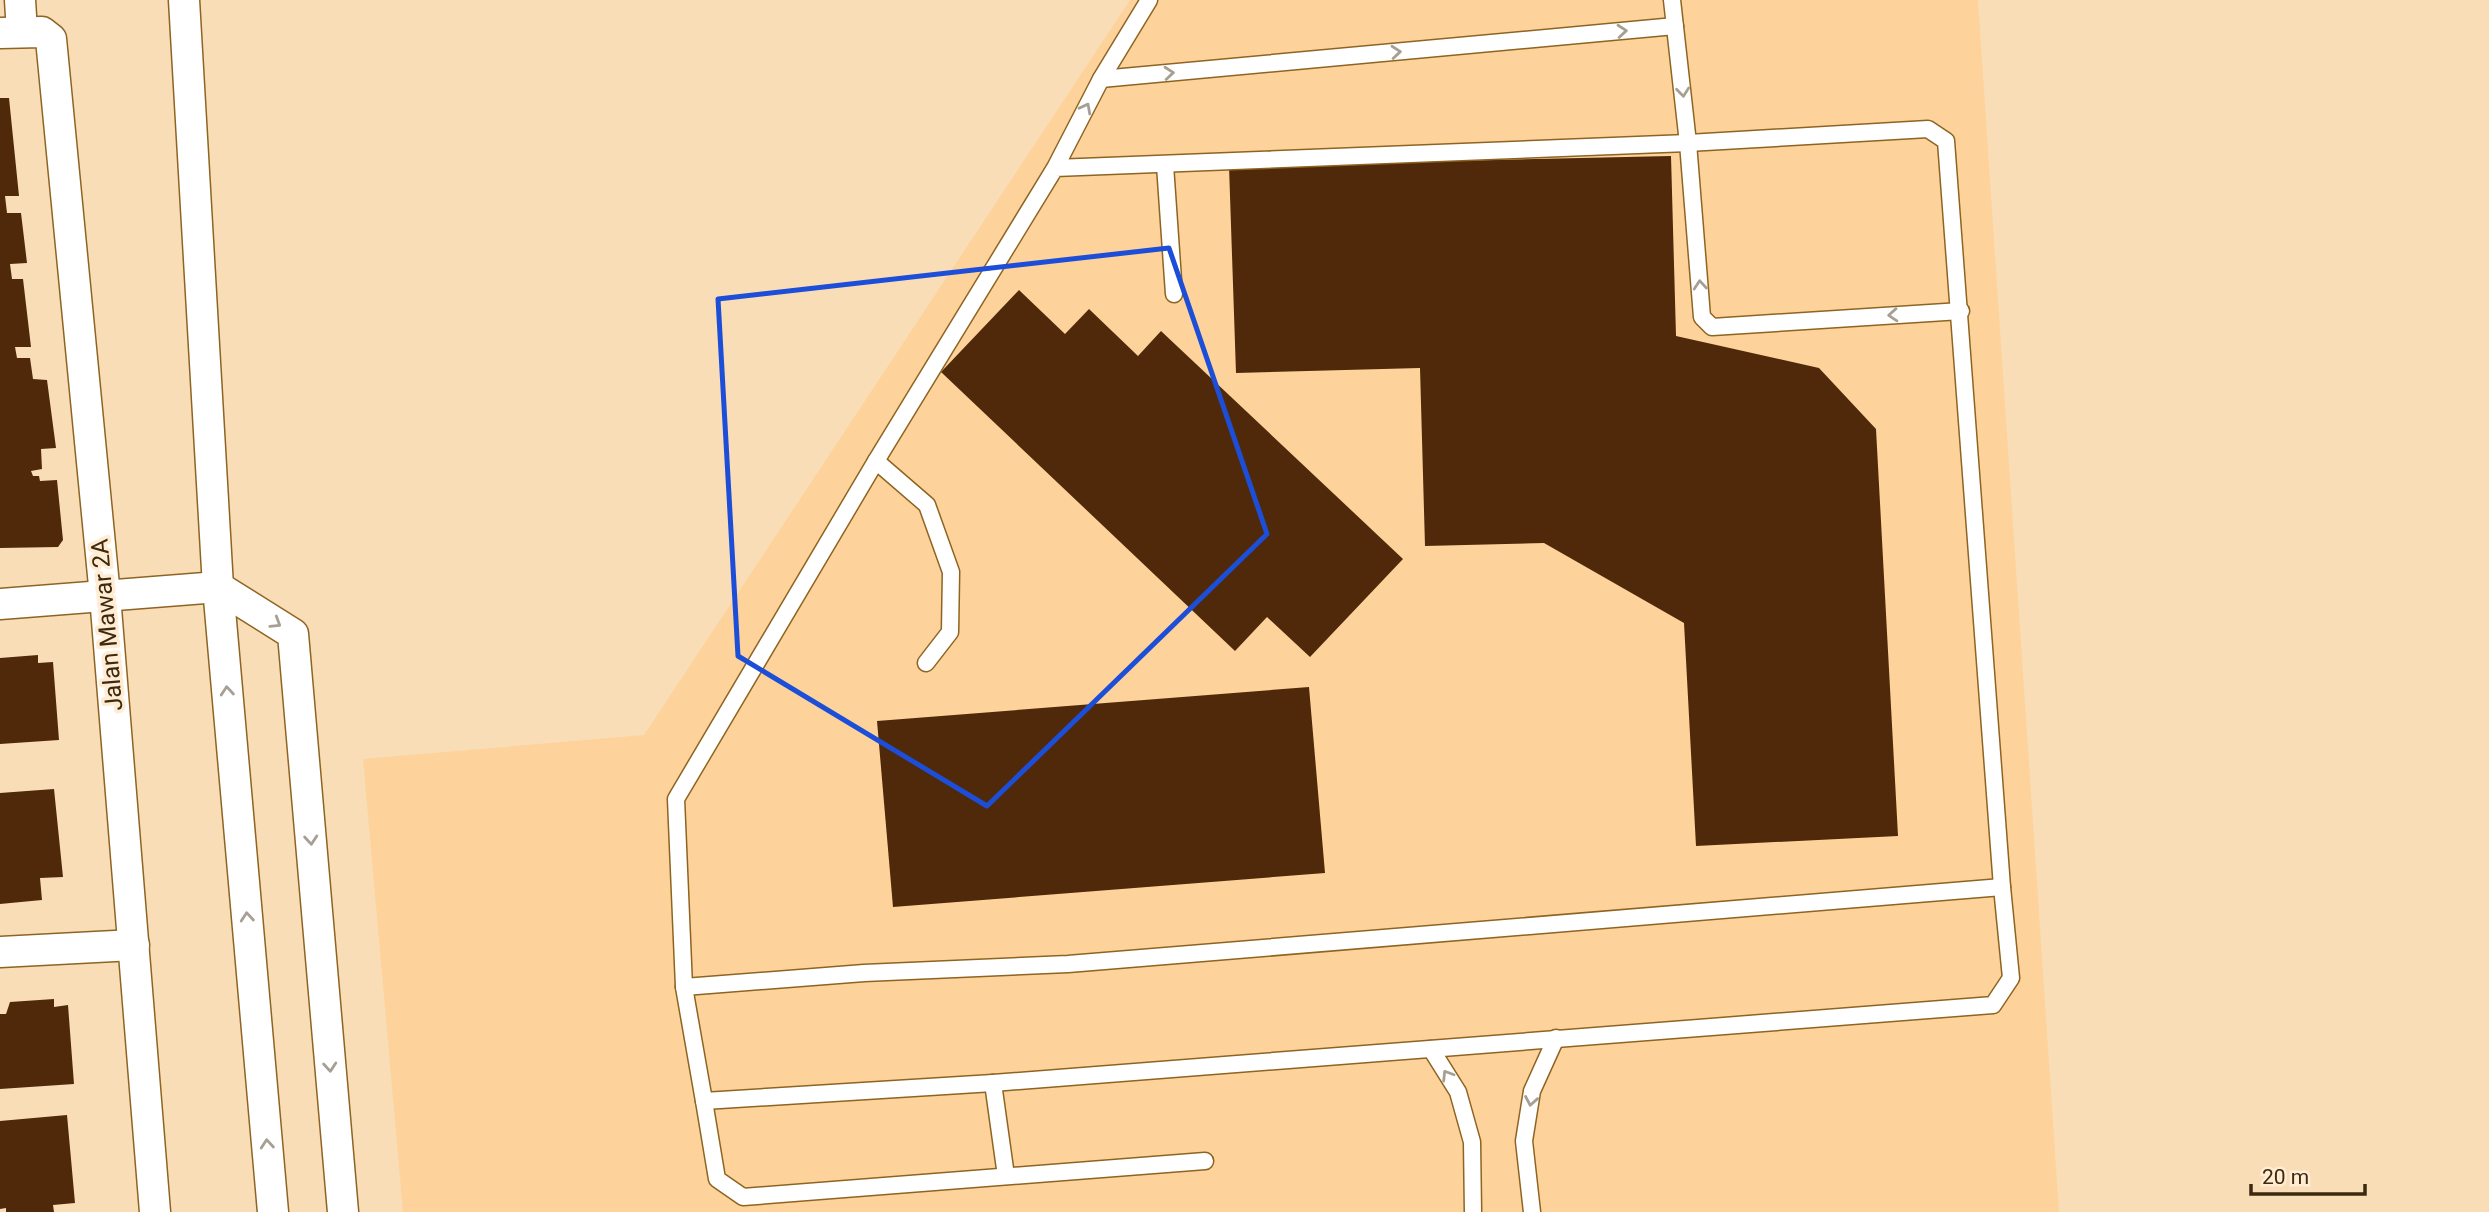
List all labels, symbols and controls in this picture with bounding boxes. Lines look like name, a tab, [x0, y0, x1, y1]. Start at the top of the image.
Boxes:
one-way arrow	[1617, 24, 1628, 39]
one-way arrow	[1390, 45, 1401, 60]
one-way arrow	[1164, 66, 1175, 81]
one-way arrow	[1675, 86, 1690, 98]
one-way arrow	[1078, 102, 1092, 115]
one-way arrow	[1693, 279, 1708, 290]
one-way arrow	[1887, 308, 1898, 323]
street label: Jalan Mawar 2A	[85, 537, 128, 712]
one-way arrow	[269, 614, 282, 627]
one-way arrow	[220, 685, 235, 696]
one-way arrow	[303, 835, 318, 846]
one-way arrow	[240, 912, 255, 923]
one-way arrow	[322, 1062, 337, 1073]
one-way arrow	[1443, 1070, 1456, 1083]
one-way arrow	[1524, 1095, 1539, 1107]
one-way arrow	[260, 1138, 275, 1149]
scale bar	[2251, 1152, 2365, 1196]
text: 20 m	[2262, 1165, 2309, 1189]

